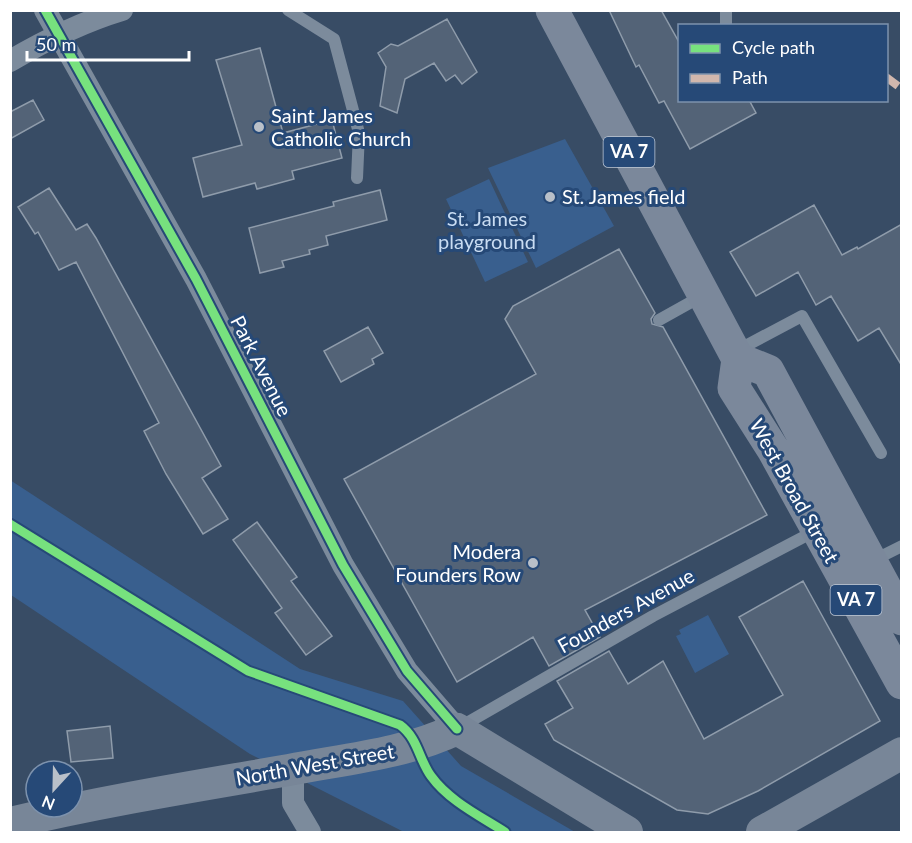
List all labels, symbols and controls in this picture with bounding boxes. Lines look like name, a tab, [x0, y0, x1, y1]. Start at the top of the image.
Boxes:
scale bar	[27, 24, 189, 62]
legend	[678, 24, 888, 102]
text: 50 m	[36, 33, 76, 55]
text: Cycle path	[732, 36, 815, 58]
text: Path	[732, 66, 768, 88]
place label: Saint James Catholic Church	[271, 103, 411, 150]
marker: Saint James Catholic Church	[252, 120, 266, 134]
road number: VA 7	[604, 137, 654, 167]
place label: St. James field	[562, 184, 686, 208]
marker: St. James field	[543, 190, 557, 204]
park label: St. James playground	[438, 206, 536, 253]
street label: Park Avenue	[226, 311, 297, 420]
street label: West Broad Street	[745, 414, 844, 567]
place label: Modera Founders Row	[395, 539, 521, 586]
marker: Modera Founders Row	[526, 556, 540, 570]
street label: Founders Avenue	[553, 563, 698, 658]
road number: VA 7	[830, 585, 882, 615]
street label: North West Street	[234, 738, 396, 790]
north arrow	[24, 759, 84, 819]
text: N	[39, 792, 57, 814]

